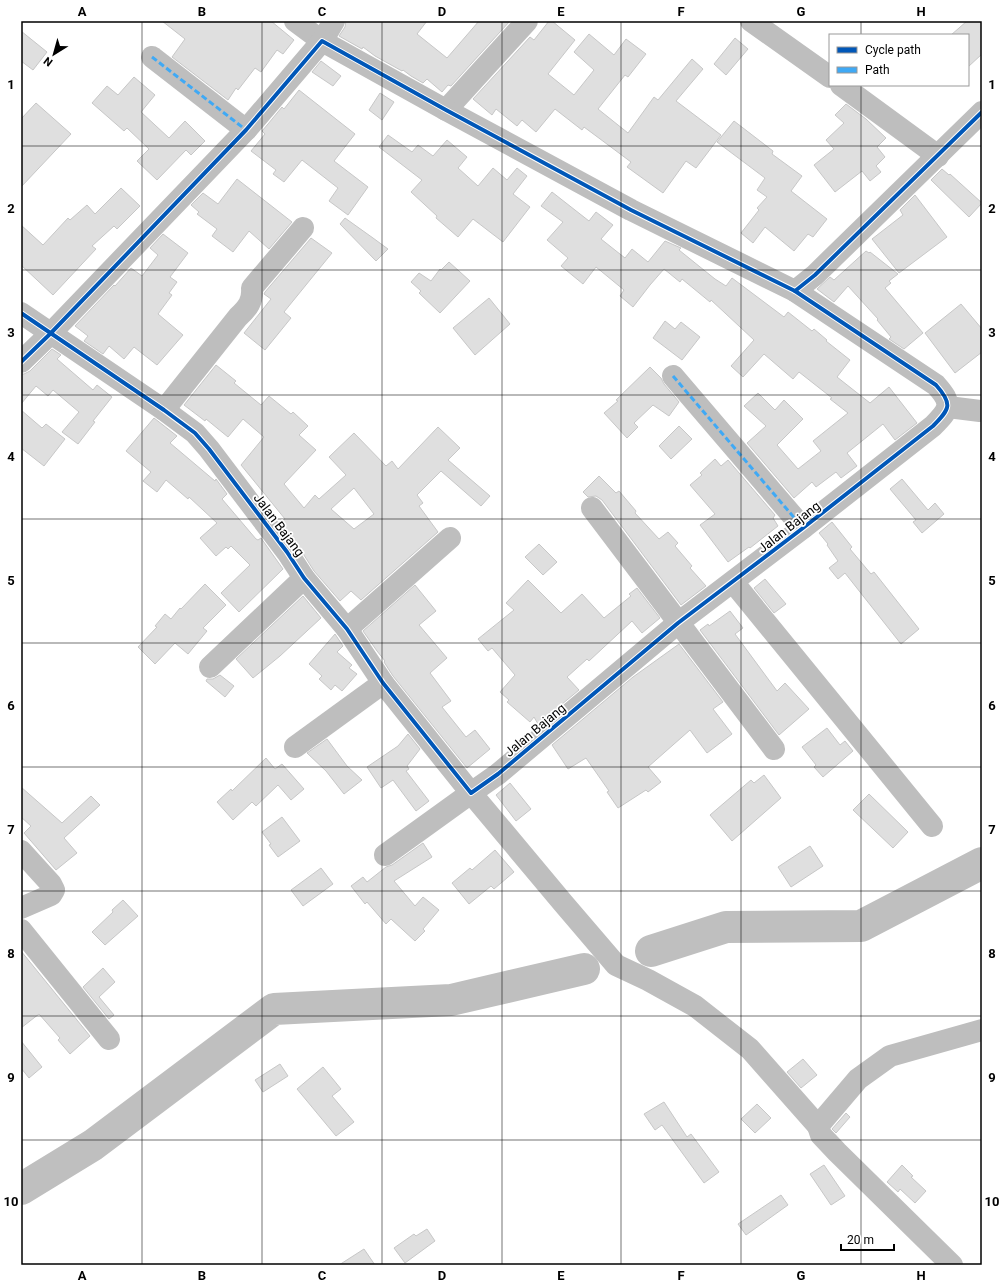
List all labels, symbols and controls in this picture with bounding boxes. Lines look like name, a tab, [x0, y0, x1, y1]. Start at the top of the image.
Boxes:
text: A	[78, 4, 87, 19]
text: B	[198, 4, 206, 19]
text: C	[318, 4, 327, 19]
text: D	[438, 4, 446, 19]
text: E	[557, 4, 565, 19]
text: F	[677, 4, 685, 19]
text: G	[797, 4, 806, 19]
text: H	[916, 4, 926, 19]
north arrow	[34, 34, 74, 74]
legend	[829, 34, 969, 86]
text: Cycle path	[865, 43, 921, 57]
text: N	[41, 54, 55, 69]
text: Path	[865, 63, 890, 77]
text: 1	[7, 77, 15, 92]
text: 1	[988, 77, 996, 92]
text: 2	[7, 201, 15, 216]
text: 2	[988, 201, 996, 216]
text: 3	[7, 325, 15, 340]
text: 3	[988, 325, 996, 340]
text: 4	[7, 449, 15, 464]
text: 4	[988, 449, 996, 464]
street label: Jalan Bajang	[251, 491, 307, 559]
street label: Jalan Bajang	[755, 498, 823, 556]
text: 5	[7, 573, 15, 588]
text: 5	[988, 573, 996, 588]
text: 6	[7, 698, 15, 713]
text: 6	[988, 698, 996, 713]
street label: Jalan Bajang	[502, 700, 568, 760]
text: 7	[7, 822, 15, 837]
text: 7	[988, 822, 996, 837]
text: 8	[7, 946, 15, 961]
text: 8	[988, 946, 996, 961]
text: 9	[7, 1070, 15, 1085]
text: 9	[988, 1070, 996, 1085]
text: 10	[4, 1194, 18, 1209]
text: 10	[985, 1194, 999, 1209]
scale bar	[841, 1226, 894, 1252]
text: 20 m	[847, 1233, 874, 1247]
text: A	[78, 1268, 87, 1283]
text: B	[198, 1268, 206, 1283]
text: C	[318, 1268, 327, 1283]
text: D	[438, 1268, 446, 1283]
text: E	[557, 1268, 565, 1283]
text: F	[677, 1268, 685, 1283]
text: G	[797, 1268, 806, 1283]
text: H	[916, 1268, 926, 1283]

